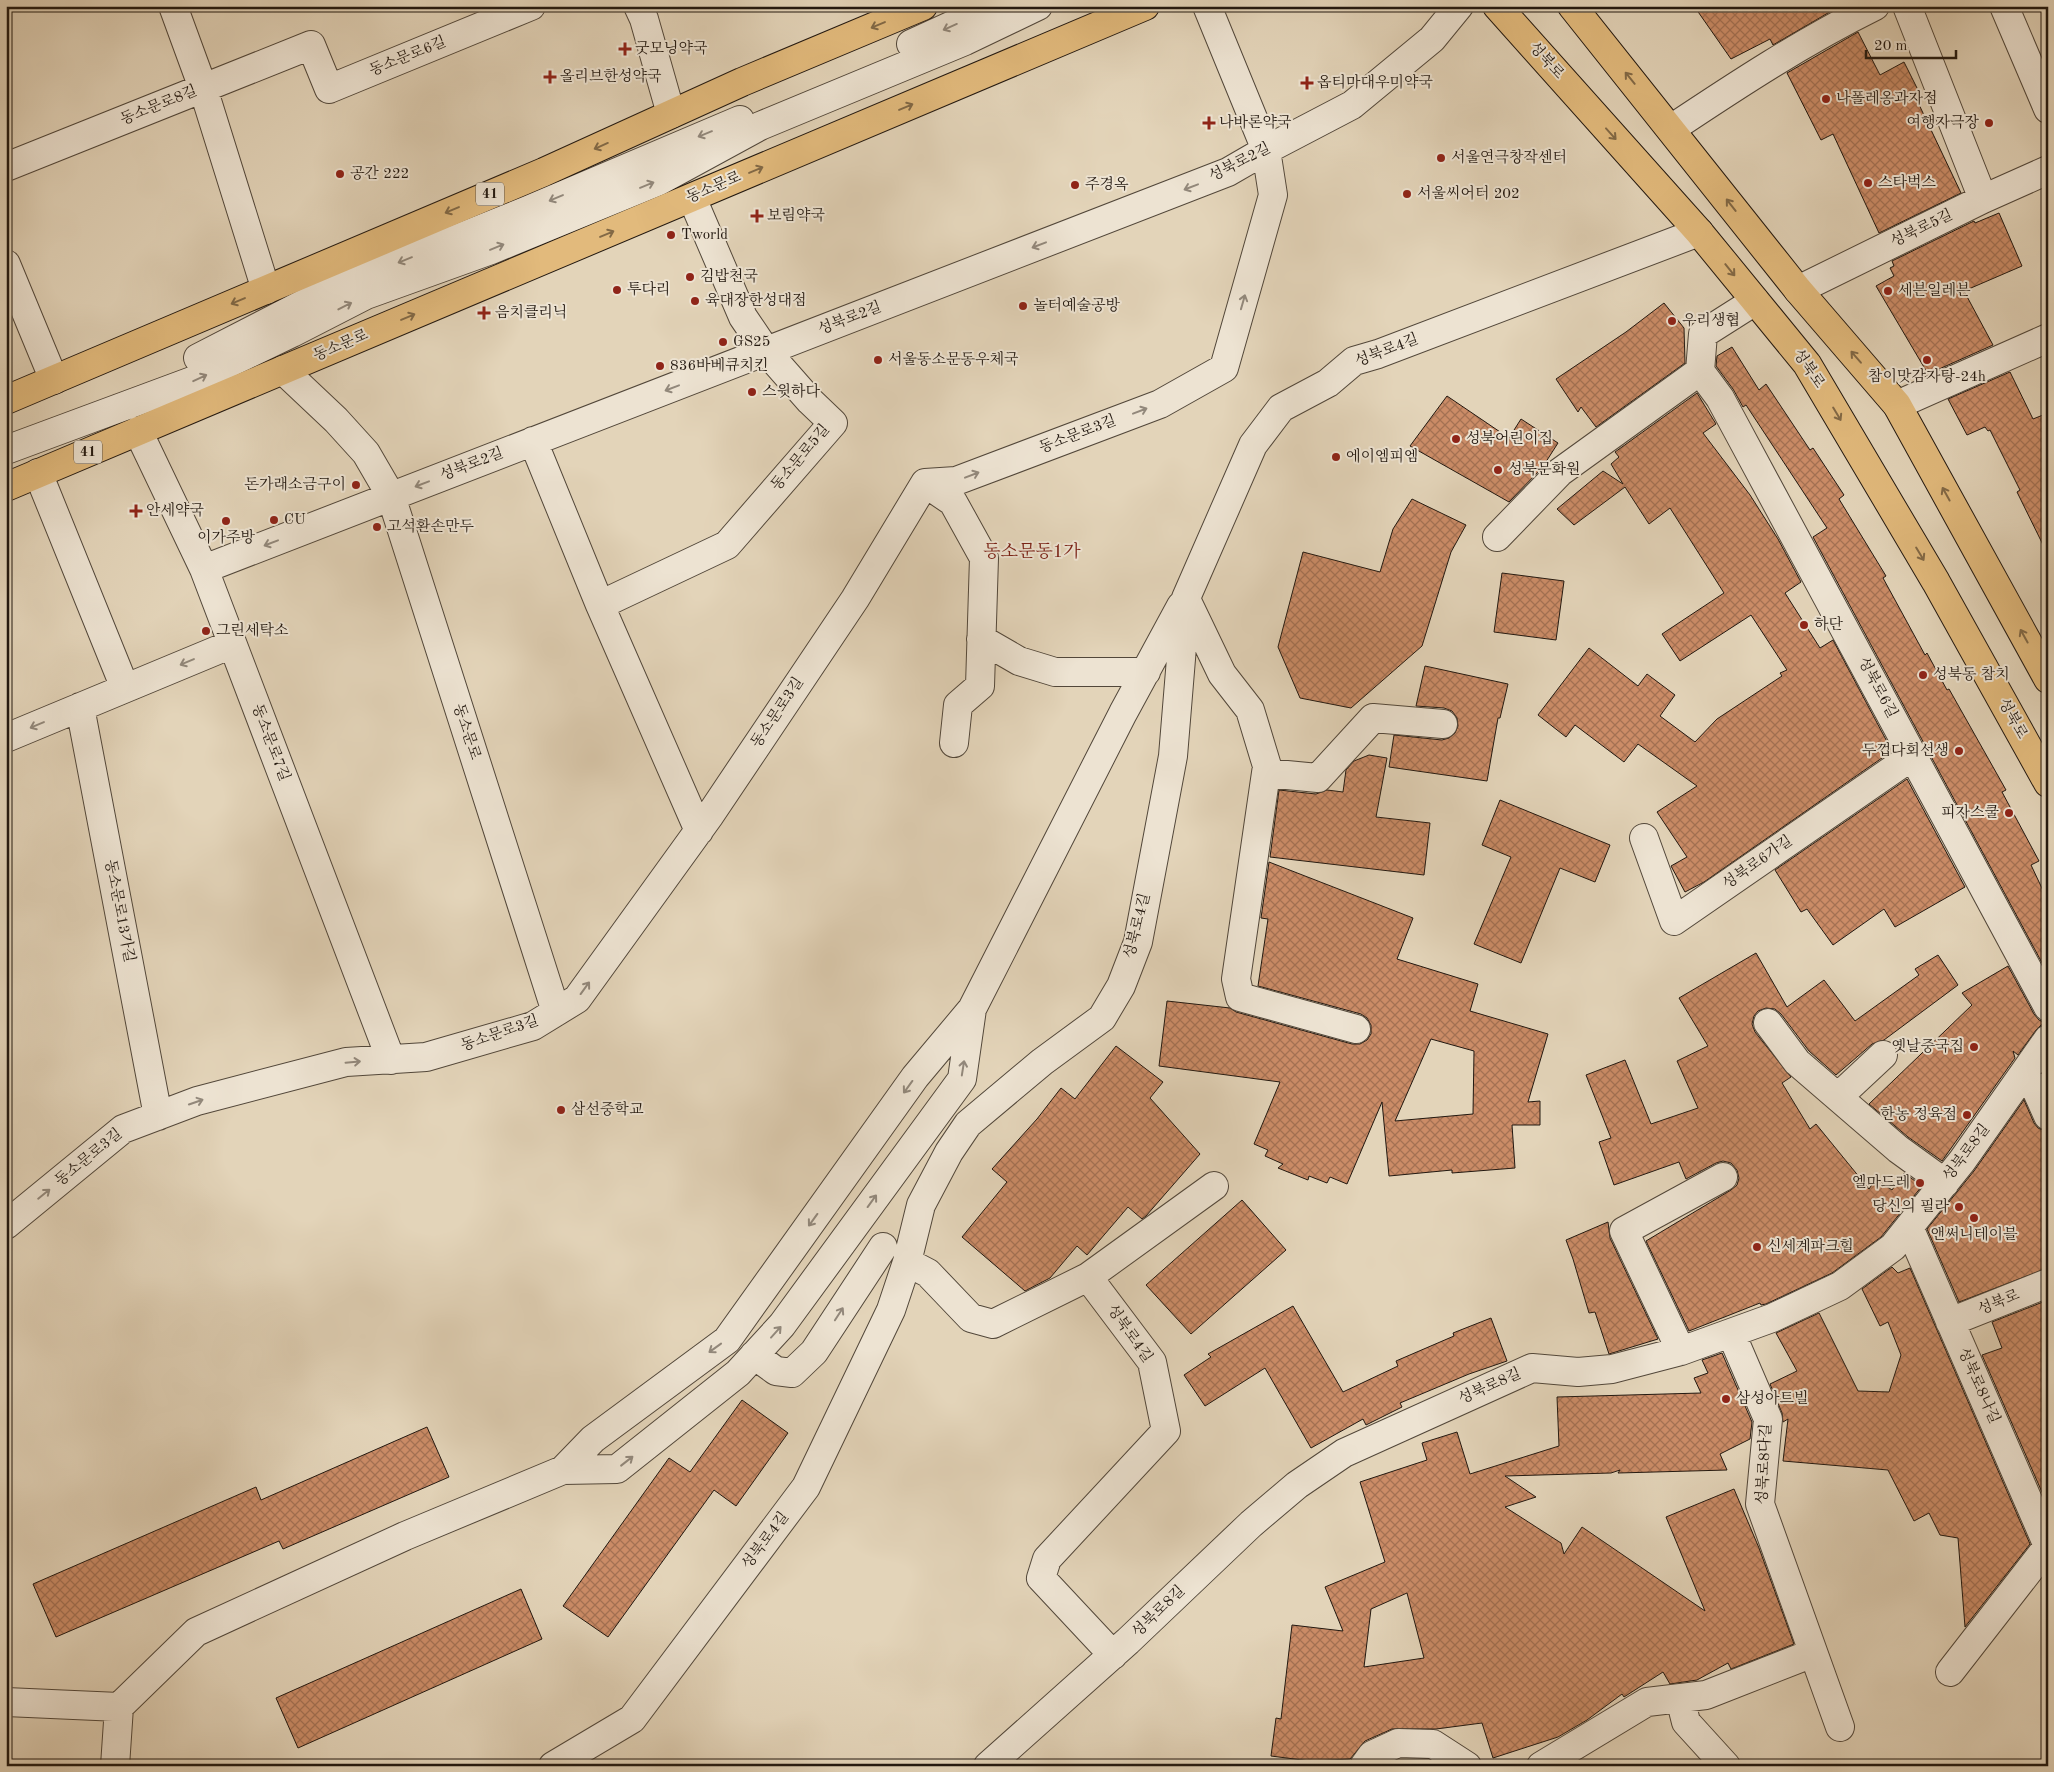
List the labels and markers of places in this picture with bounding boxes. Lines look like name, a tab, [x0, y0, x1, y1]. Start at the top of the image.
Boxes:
place label: 굿모닝약국	[635, 40, 708, 57]
marker: 굿모닝약국	[619, 43, 631, 55]
place label: 올리브한성약국	[560, 68, 662, 85]
marker: 올리브한성약국	[544, 71, 556, 83]
place label: 옵티마대우미약국	[1317, 74, 1433, 91]
marker: 옵티마대우미약국	[1301, 77, 1313, 89]
place label: 나폴레옹과자점	[1836, 90, 1937, 107]
marker: 나폴레옹과자점	[1820, 93, 1832, 105]
place label: 나바론약국	[1219, 114, 1292, 131]
place label: 여행자극장	[1907, 114, 1980, 131]
marker: 나바론약국	[1203, 117, 1215, 129]
marker: 여행자극장	[1983, 117, 1995, 129]
place label: 서울연극창작센터	[1451, 149, 1567, 166]
marker: 서울연극창작센터	[1435, 152, 1447, 164]
place label: 공간 222	[350, 165, 409, 182]
marker: 공간 222	[334, 168, 346, 180]
place label: 스타벅스	[1878, 174, 1936, 191]
place label: 주경옥	[1085, 176, 1129, 193]
marker: 스타벅스	[1862, 177, 1874, 189]
marker: 주경옥	[1069, 179, 1081, 191]
place label: 서울씨어터 202	[1417, 185, 1520, 202]
marker: 서울씨어터 202	[1401, 188, 1413, 200]
place label: 보림약국	[767, 207, 825, 224]
marker: 보림약국	[751, 210, 763, 222]
place label: Tworld	[681, 228, 728, 243]
marker: Tworld	[665, 229, 677, 241]
place label: 김밥천국	[700, 268, 758, 285]
marker: 김밥천국	[684, 271, 696, 283]
place label: 투다리	[627, 281, 670, 298]
place label: 세븐일레븐	[1898, 281, 1971, 299]
marker: 투다리	[611, 284, 623, 296]
marker: 세븐일레븐	[1882, 285, 1894, 297]
place label: 육대장한성대점	[705, 292, 806, 309]
marker: 육대장한성대점	[689, 295, 701, 307]
place label: 놀터예술공방	[1033, 297, 1120, 314]
marker: 놀터예술공방	[1017, 300, 1029, 312]
place label: 음치클리닉	[495, 304, 567, 321]
marker: 음치클리닉	[477, 306, 491, 320]
place label: 우리생협	[1682, 312, 1740, 329]
marker: 우리생협	[1666, 315, 1678, 327]
place label: GS25	[733, 335, 771, 350]
marker: GS25	[717, 336, 729, 348]
place label: 서울동소문동우체국	[888, 351, 1019, 368]
marker: 서울동소문동우체국	[872, 354, 884, 366]
marker: 참이맛감자탕-24h	[1921, 354, 1933, 366]
place label: 836바베큐치킨	[670, 357, 769, 374]
marker: 836바베큐치킨	[654, 360, 666, 372]
place label: 참이맛감자탕-24h	[1868, 368, 1986, 385]
place label: 스윗하다	[762, 383, 820, 400]
marker: 스윗하다	[746, 386, 758, 398]
place label: 성북어린이집	[1466, 429, 1553, 447]
marker: 성북어린이집	[1450, 433, 1462, 445]
place label: 에이엠피엠	[1346, 448, 1418, 465]
marker: 에이엠피엠	[1330, 451, 1342, 463]
place label: 성북문화원	[1508, 460, 1580, 478]
marker: 성북문화원	[1492, 464, 1504, 476]
place label: 돈가래소금구이	[245, 476, 346, 493]
marker: 돈가래소금구이	[350, 479, 362, 491]
place label: 안세약국	[146, 502, 204, 519]
marker: 안세약국	[130, 505, 142, 517]
place label: CU	[284, 513, 306, 528]
marker: CU	[268, 514, 280, 526]
marker: 이가주방	[220, 515, 232, 527]
place label: 고석환손만두	[387, 518, 474, 535]
marker: 고석환손만두	[371, 521, 383, 533]
place label: 이가주방	[197, 529, 255, 546]
place label: 하단	[1814, 616, 1843, 633]
marker: 하단	[1798, 619, 1810, 631]
place label: 그린세탁소	[216, 622, 289, 639]
marker: 그린세탁소	[200, 625, 212, 637]
place label: 성북동 참치	[1933, 665, 2010, 683]
marker: 성북동 참치	[1917, 669, 1929, 681]
place label: 두껍다회선생	[1862, 742, 1949, 759]
marker: 두껍다회선생	[1953, 745, 1965, 757]
place label: 피자스쿨	[1941, 804, 2000, 821]
marker: 피자스쿨	[2003, 807, 2015, 819]
place label: 옛날중국집	[1892, 1038, 1964, 1055]
marker: 옛날중국집	[1968, 1041, 1980, 1053]
place label: 삼선중학교	[571, 1101, 644, 1118]
marker: 삼선중학교	[555, 1104, 567, 1116]
place label: 한농 정육점	[1880, 1106, 1957, 1123]
marker: 한농 정육점	[1961, 1109, 1973, 1121]
place label: 엘마드레	[1852, 1174, 1910, 1191]
marker: 엘마드레	[1914, 1177, 1926, 1189]
place label: 당신의 필라	[1872, 1198, 1950, 1215]
marker: 당신의 필라	[1953, 1201, 1965, 1213]
marker: 앤써니테이블	[1968, 1212, 1980, 1224]
place label: 앤써니테이블	[1931, 1226, 2018, 1243]
place label: 신세계파크힐	[1767, 1238, 1854, 1255]
marker: 신세계파크힐	[1751, 1241, 1763, 1253]
place label: 삼성아트빌	[1736, 1390, 1808, 1407]
marker: 삼성아트빌	[1720, 1393, 1732, 1405]

